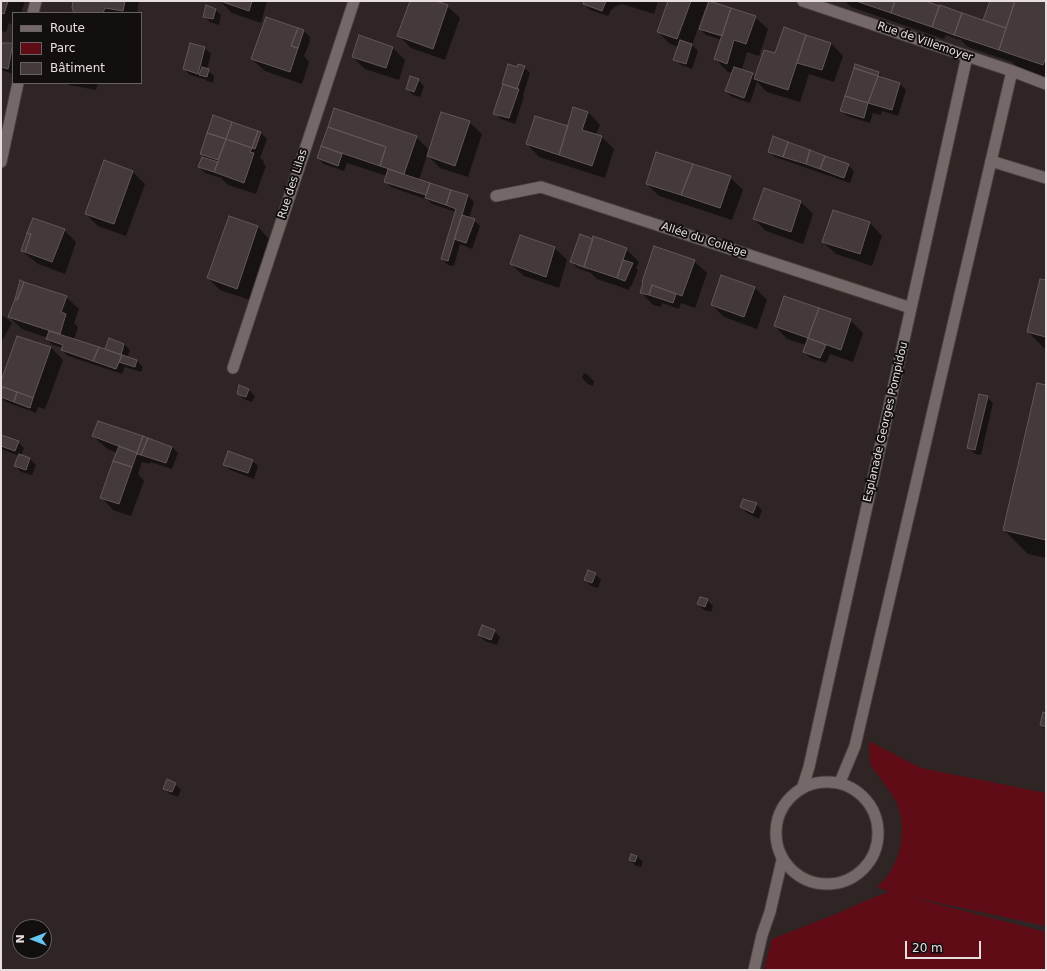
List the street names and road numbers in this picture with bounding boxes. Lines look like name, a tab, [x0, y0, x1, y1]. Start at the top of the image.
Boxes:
street label: Rue de Villemoyer	[876, 19, 974, 65]
street label: Rue des Lilas	[276, 148, 310, 220]
street label: Allée du Collège	[660, 220, 748, 260]
street label: Esplanade Georges Pompidou	[861, 341, 911, 503]

